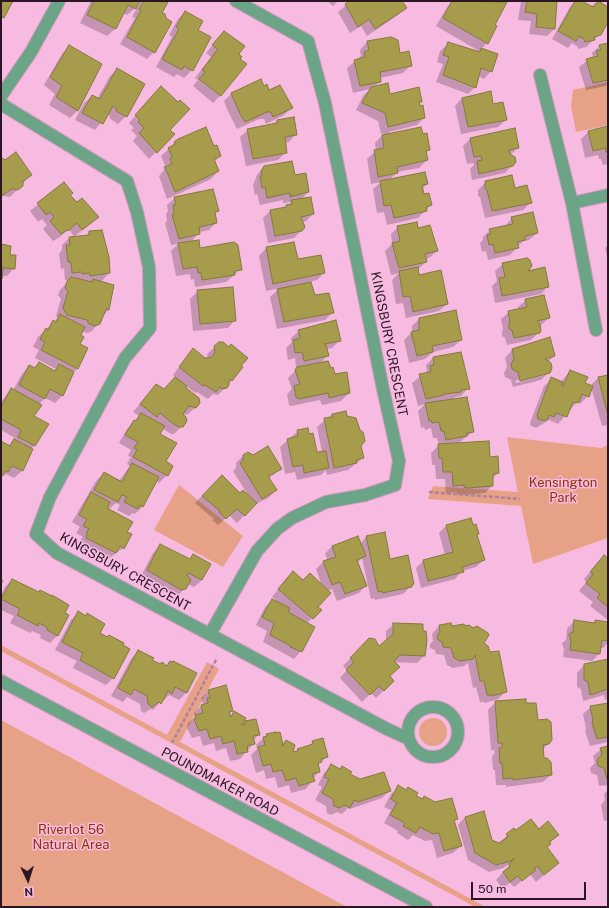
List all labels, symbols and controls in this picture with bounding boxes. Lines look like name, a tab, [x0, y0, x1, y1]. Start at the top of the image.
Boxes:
street label: KINGSBURY CRESCENT	[367, 270, 411, 418]
park label: Kensington Park	[529, 475, 597, 506]
street label: KINGSBURY CRESCENT	[57, 530, 193, 614]
street label: POUNDMAKER ROAD	[158, 744, 282, 820]
park label: Riverlot 56 Natural Area	[32, 822, 110, 853]
north arrow	[8, 860, 48, 900]
scale bar	[473, 874, 588, 900]
text: 50 m	[478, 882, 506, 896]
text: N	[24, 886, 34, 898]

